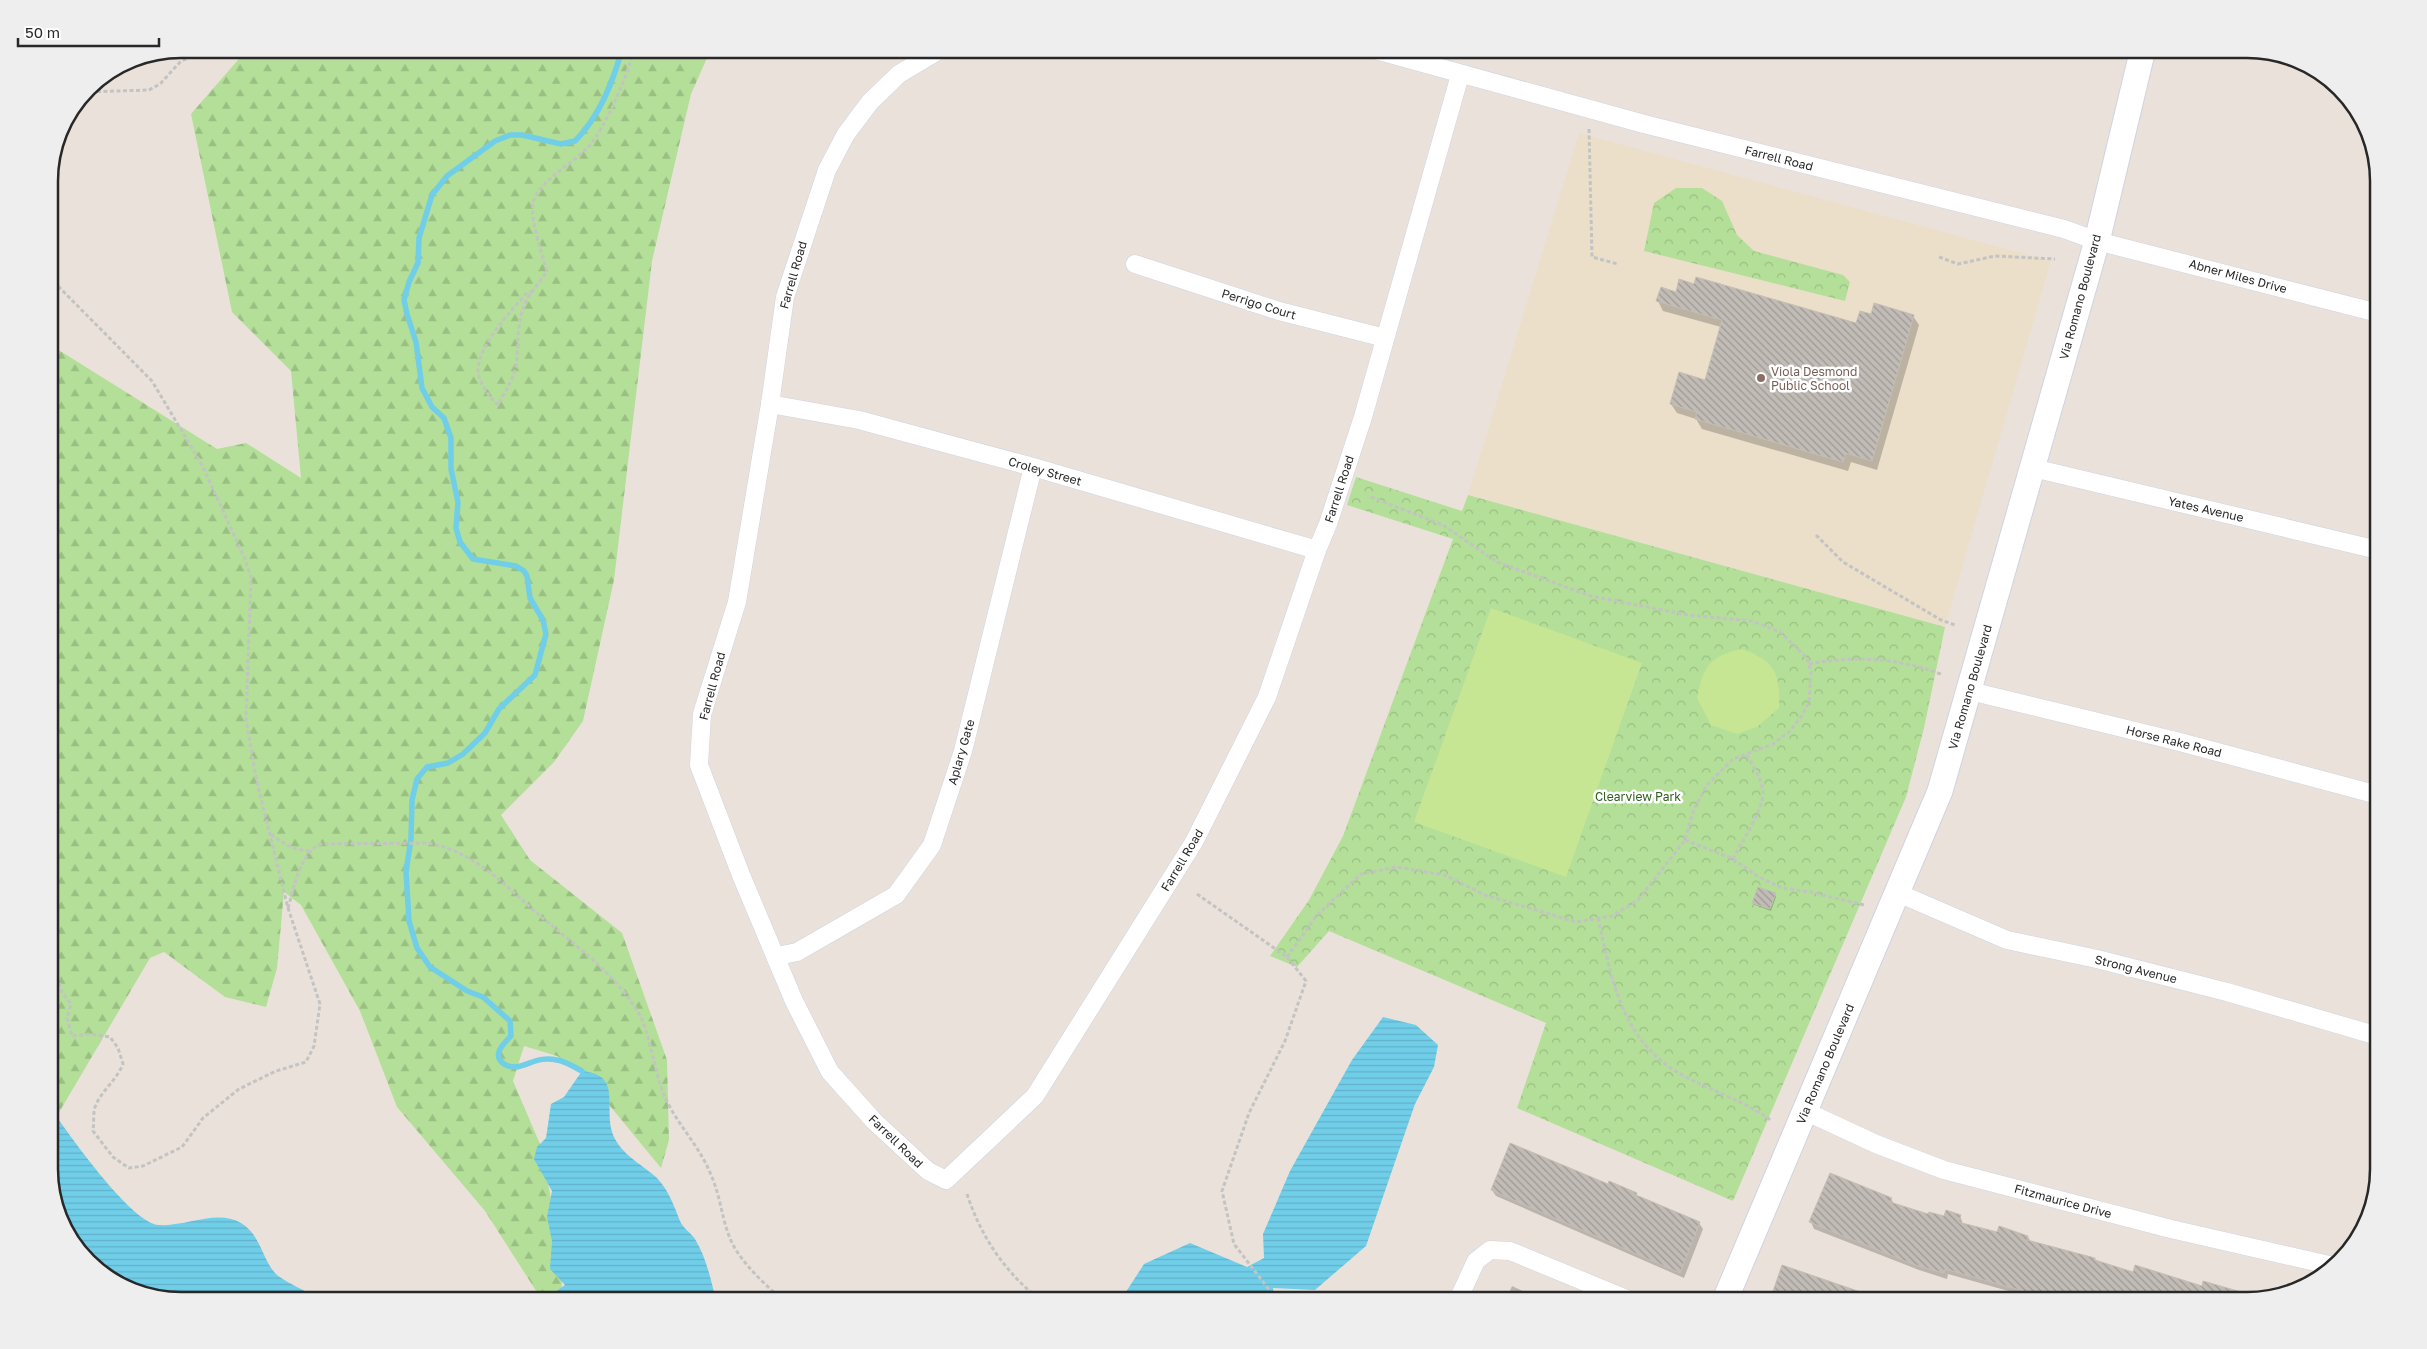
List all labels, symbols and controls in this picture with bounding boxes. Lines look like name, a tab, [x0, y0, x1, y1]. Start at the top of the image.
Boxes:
scale bar	[18, 15, 159, 47]
text: 50 m	[25, 23, 60, 41]
street label: Farrell Road	[1743, 142, 1815, 174]
street label: Via Romano Boulevard	[2056, 233, 2104, 361]
street label: Farrell Road	[776, 239, 810, 311]
street label: Abner Miles Drive	[2187, 256, 2289, 296]
street label: Perrigo Court	[1220, 286, 1298, 323]
place label: Viola Desmond Public School	[1771, 364, 1857, 393]
marker: Viola Desmond Public School	[1755, 372, 1767, 384]
street label: Croley Street	[1007, 453, 1084, 489]
street label: Farrell Road	[1321, 453, 1357, 525]
street label: Yates Avenue	[2167, 493, 2245, 525]
street label: Via Romano Boulevard	[1945, 623, 1995, 751]
street label: Farrell Road	[696, 650, 728, 722]
street label: Aplary Gate	[944, 717, 978, 787]
street label: Horse Rake Road	[2125, 722, 2223, 760]
park label: Clearview Park	[1595, 789, 1681, 804]
street label: Farrell Road	[1158, 826, 1206, 894]
street label: Strong Avenue	[2093, 952, 2179, 986]
street label: Via Romano Boulevard	[1793, 1002, 1857, 1126]
street label: Farrell Road	[866, 1111, 926, 1171]
street label: Fitzmaurice Drive	[2013, 1181, 2113, 1221]

